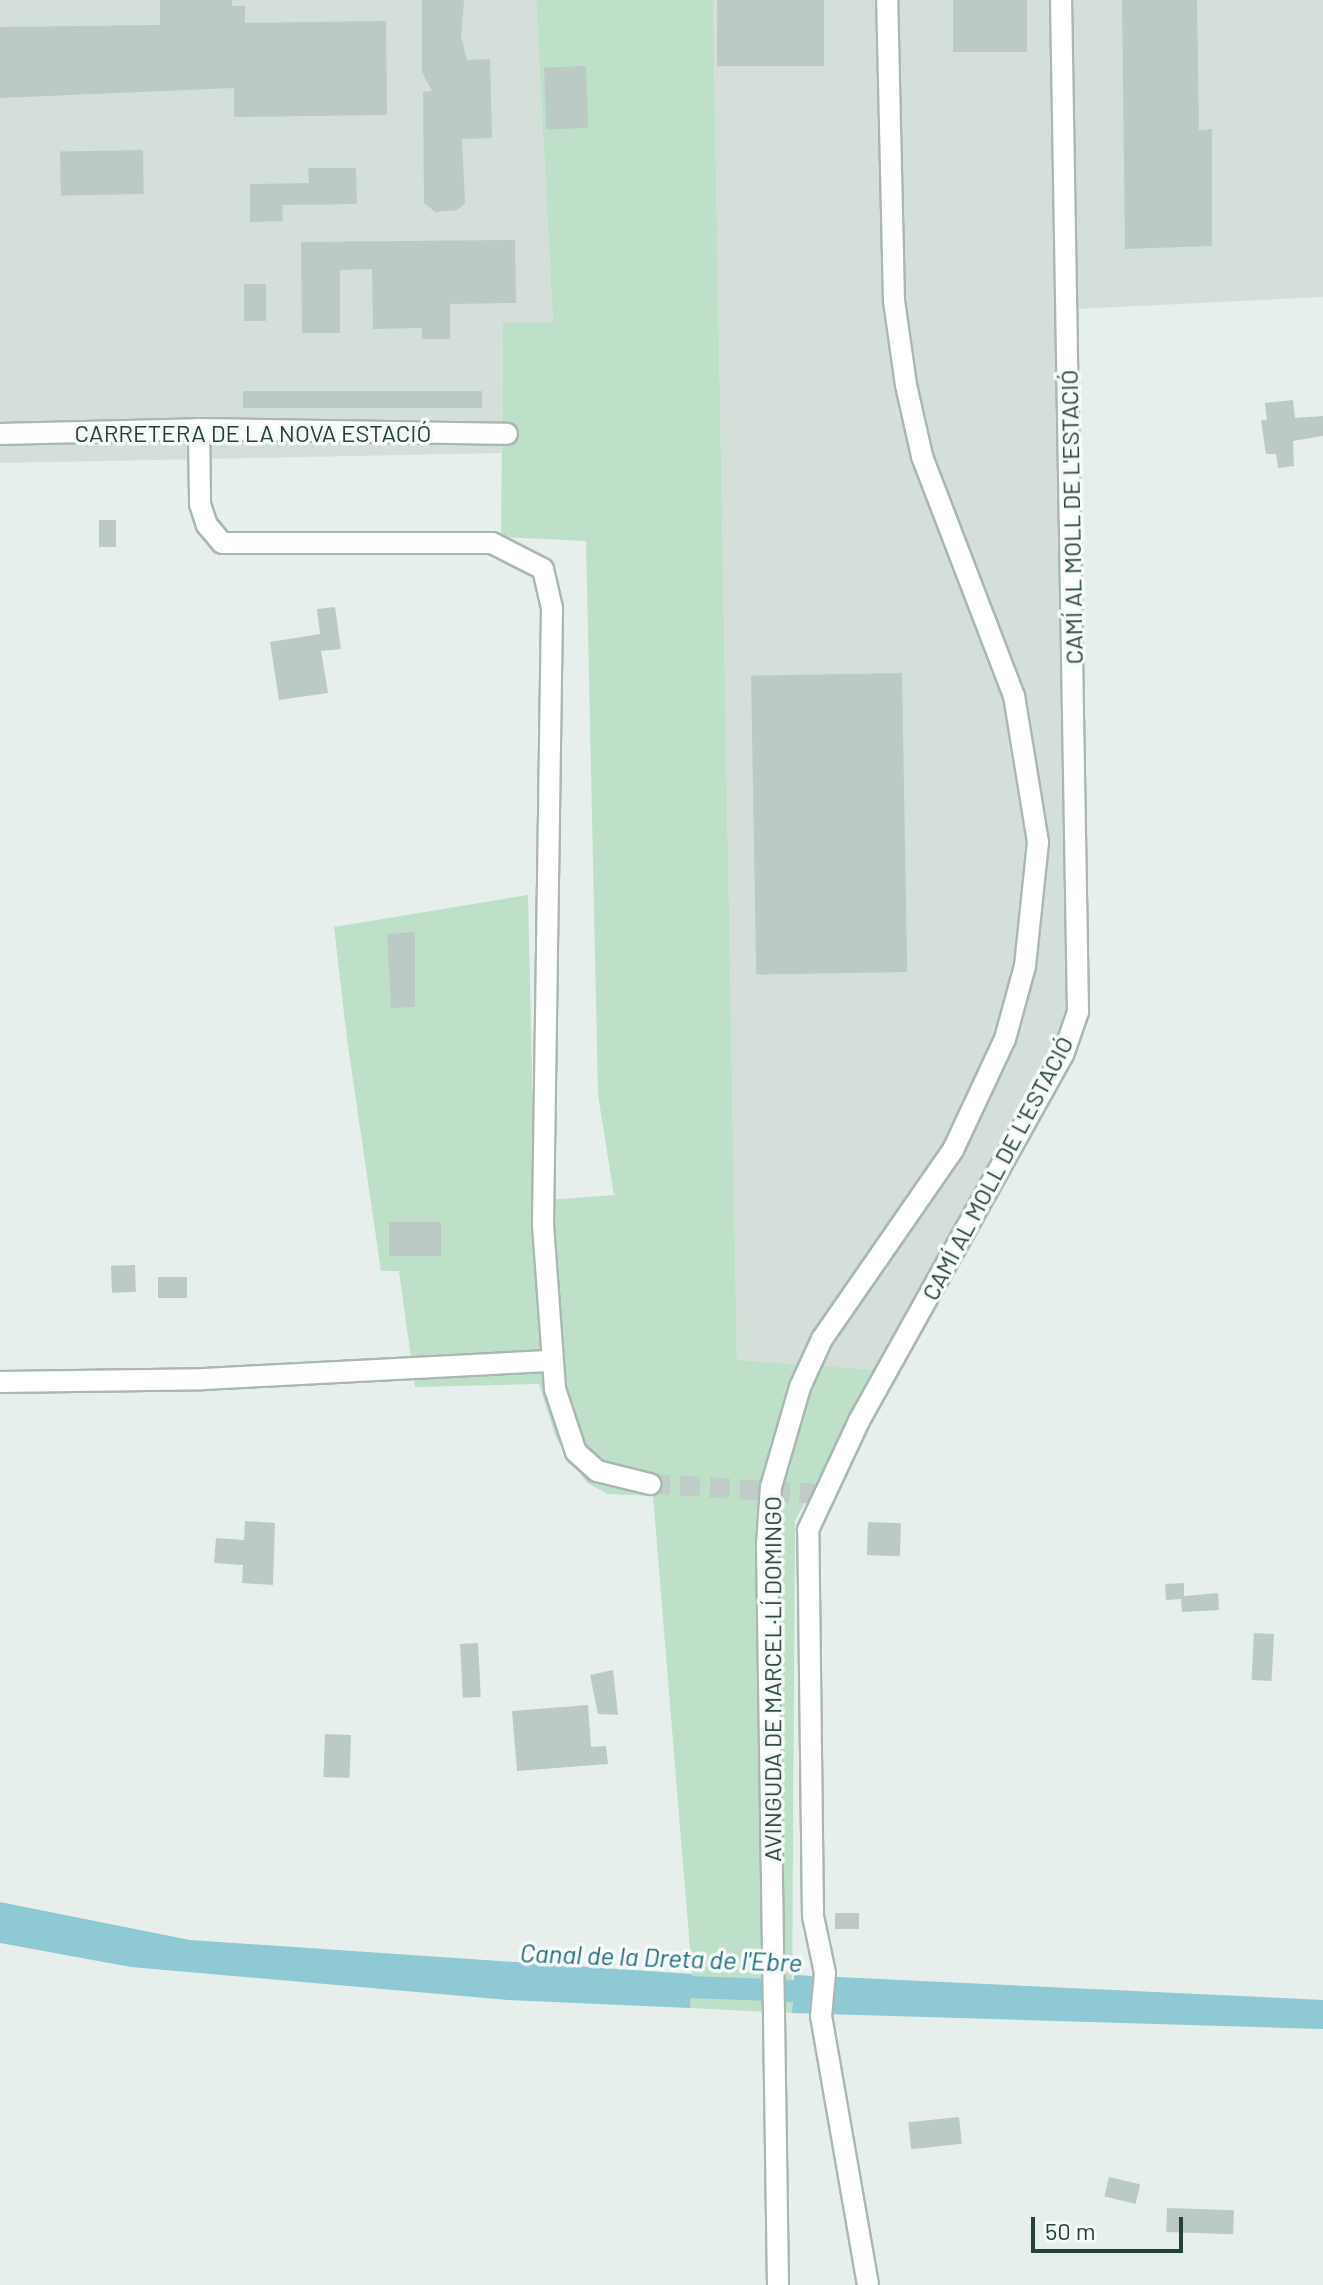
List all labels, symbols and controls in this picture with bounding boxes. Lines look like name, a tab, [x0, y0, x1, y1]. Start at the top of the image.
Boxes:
street label: CAMÍ AL MOLL DE L'ESTACIÓ	[1054, 369, 1088, 665]
street label: CARRETERA DE LA NOVA ESTACIÓ	[75, 419, 431, 447]
street label: CAMÍ AL MOLL DE L'ESTACIÓ	[915, 1031, 1079, 1305]
street label: AVINGUDA DE MARCEL·LÍ DOMINGO	[758, 1496, 786, 1862]
water label: Canal de la Dreta de l'Ebre	[519, 1936, 803, 1978]
scale bar	[1035, 2201, 1187, 2251]
text: 50 m	[1045, 2216, 1096, 2245]

